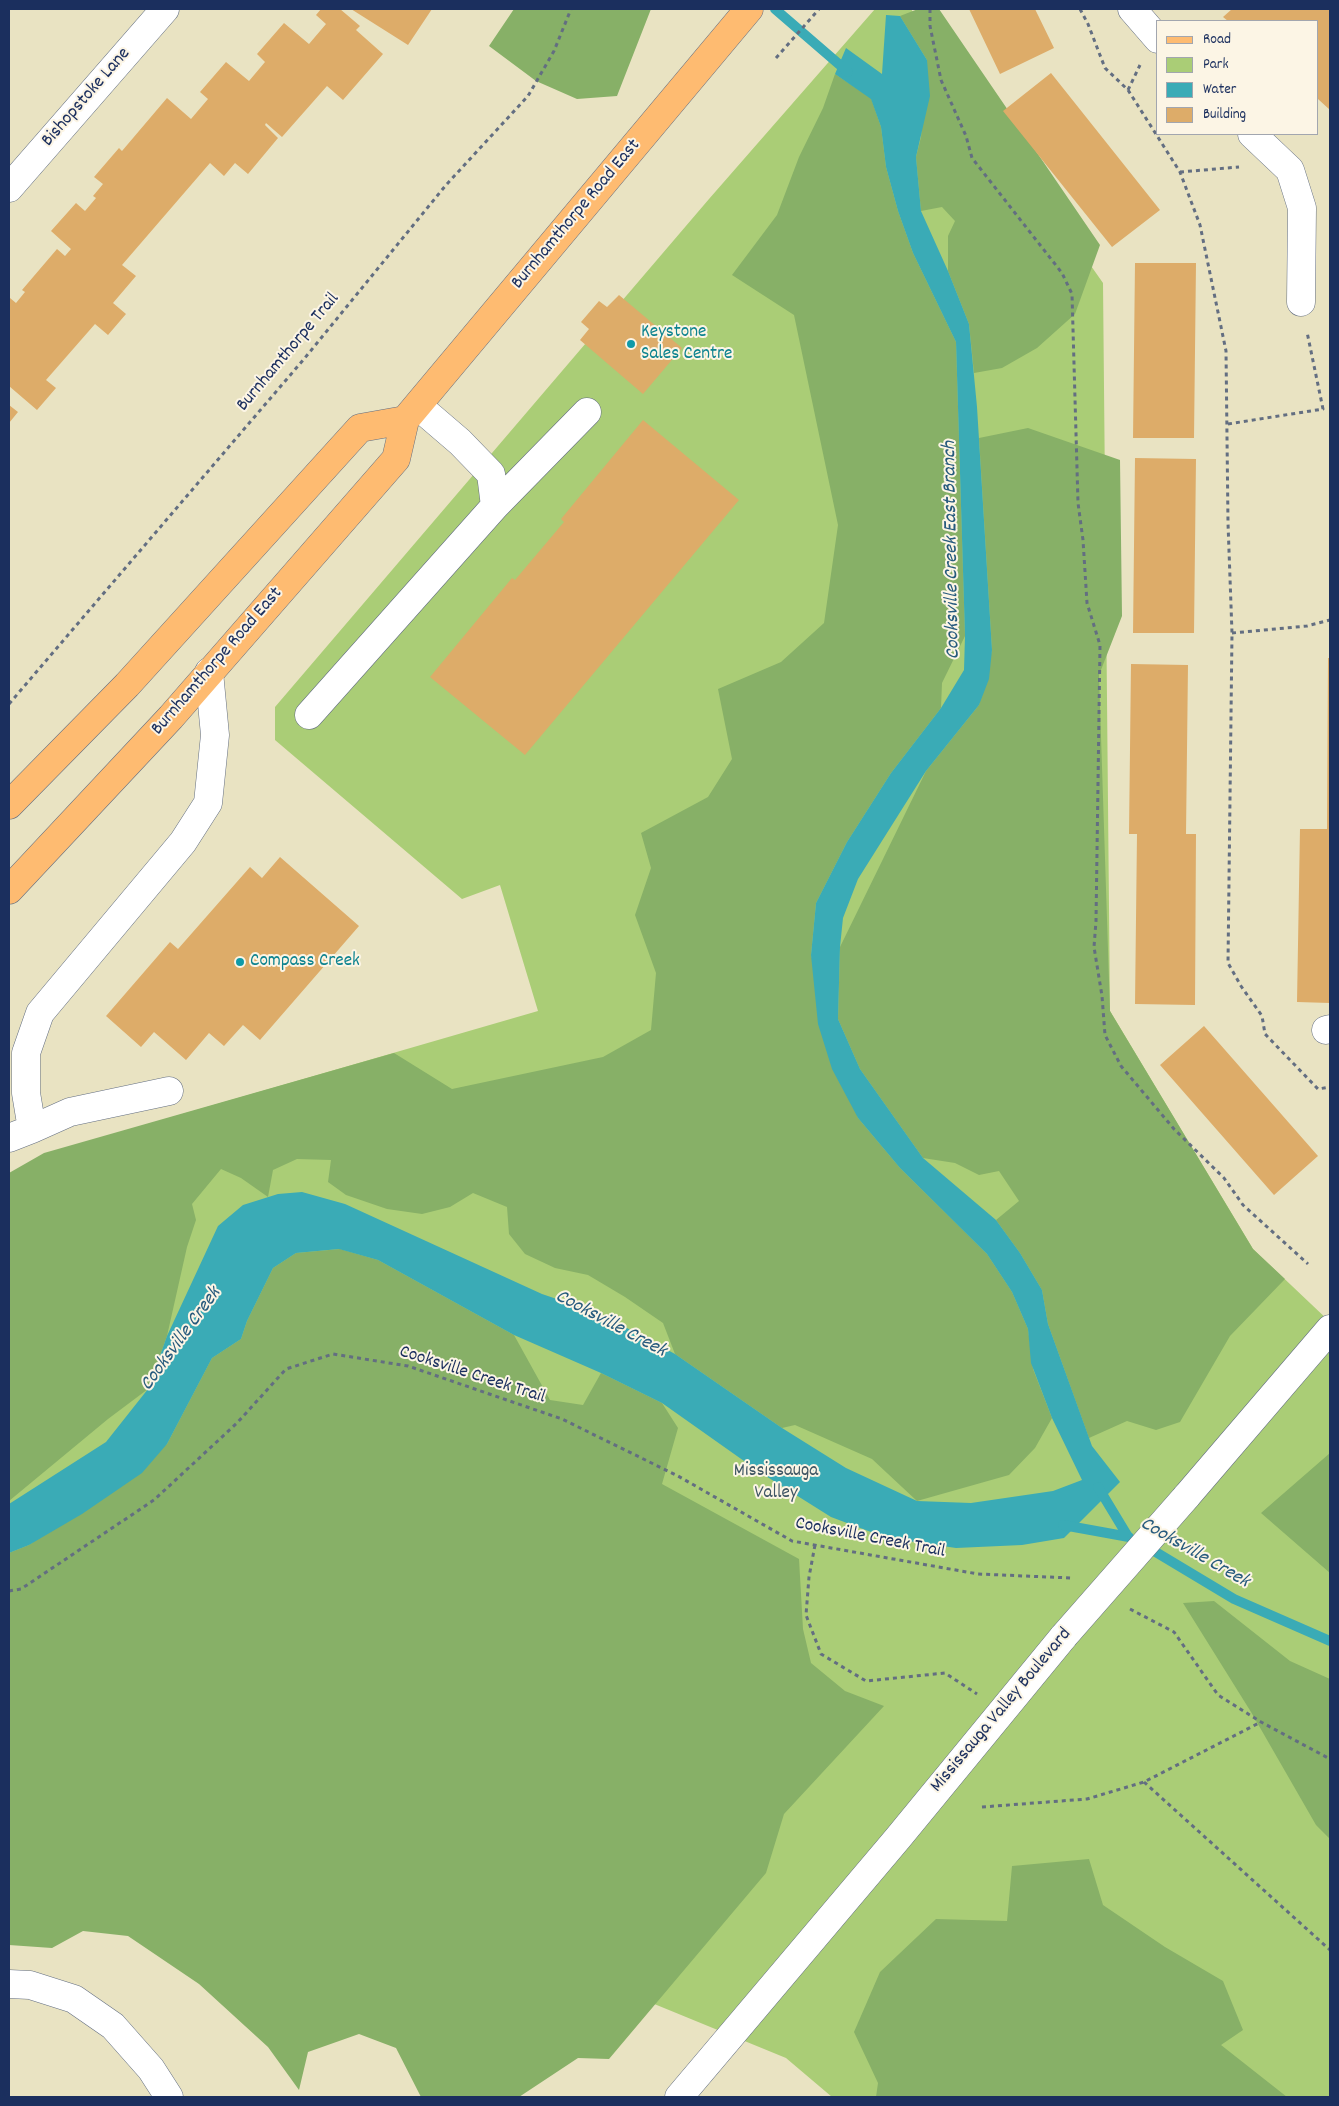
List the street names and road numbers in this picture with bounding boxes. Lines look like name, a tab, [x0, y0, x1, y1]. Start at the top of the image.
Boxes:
street label: Bishopstoke Lane	[38, 44, 136, 152]
street label: Burnhamthorpe Road East	[508, 135, 646, 295]
street label: Burnhamthorpe Trail	[233, 289, 345, 417]
street label: Burnhamthorpe Road East	[147, 583, 289, 741]
street label: Cooksville Creek Trail	[396, 1342, 548, 1410]
street label: Cooksville Creek Trail	[793, 1513, 947, 1565]
street label: Mississauga Valley Boulevard	[927, 1624, 1077, 1798]

